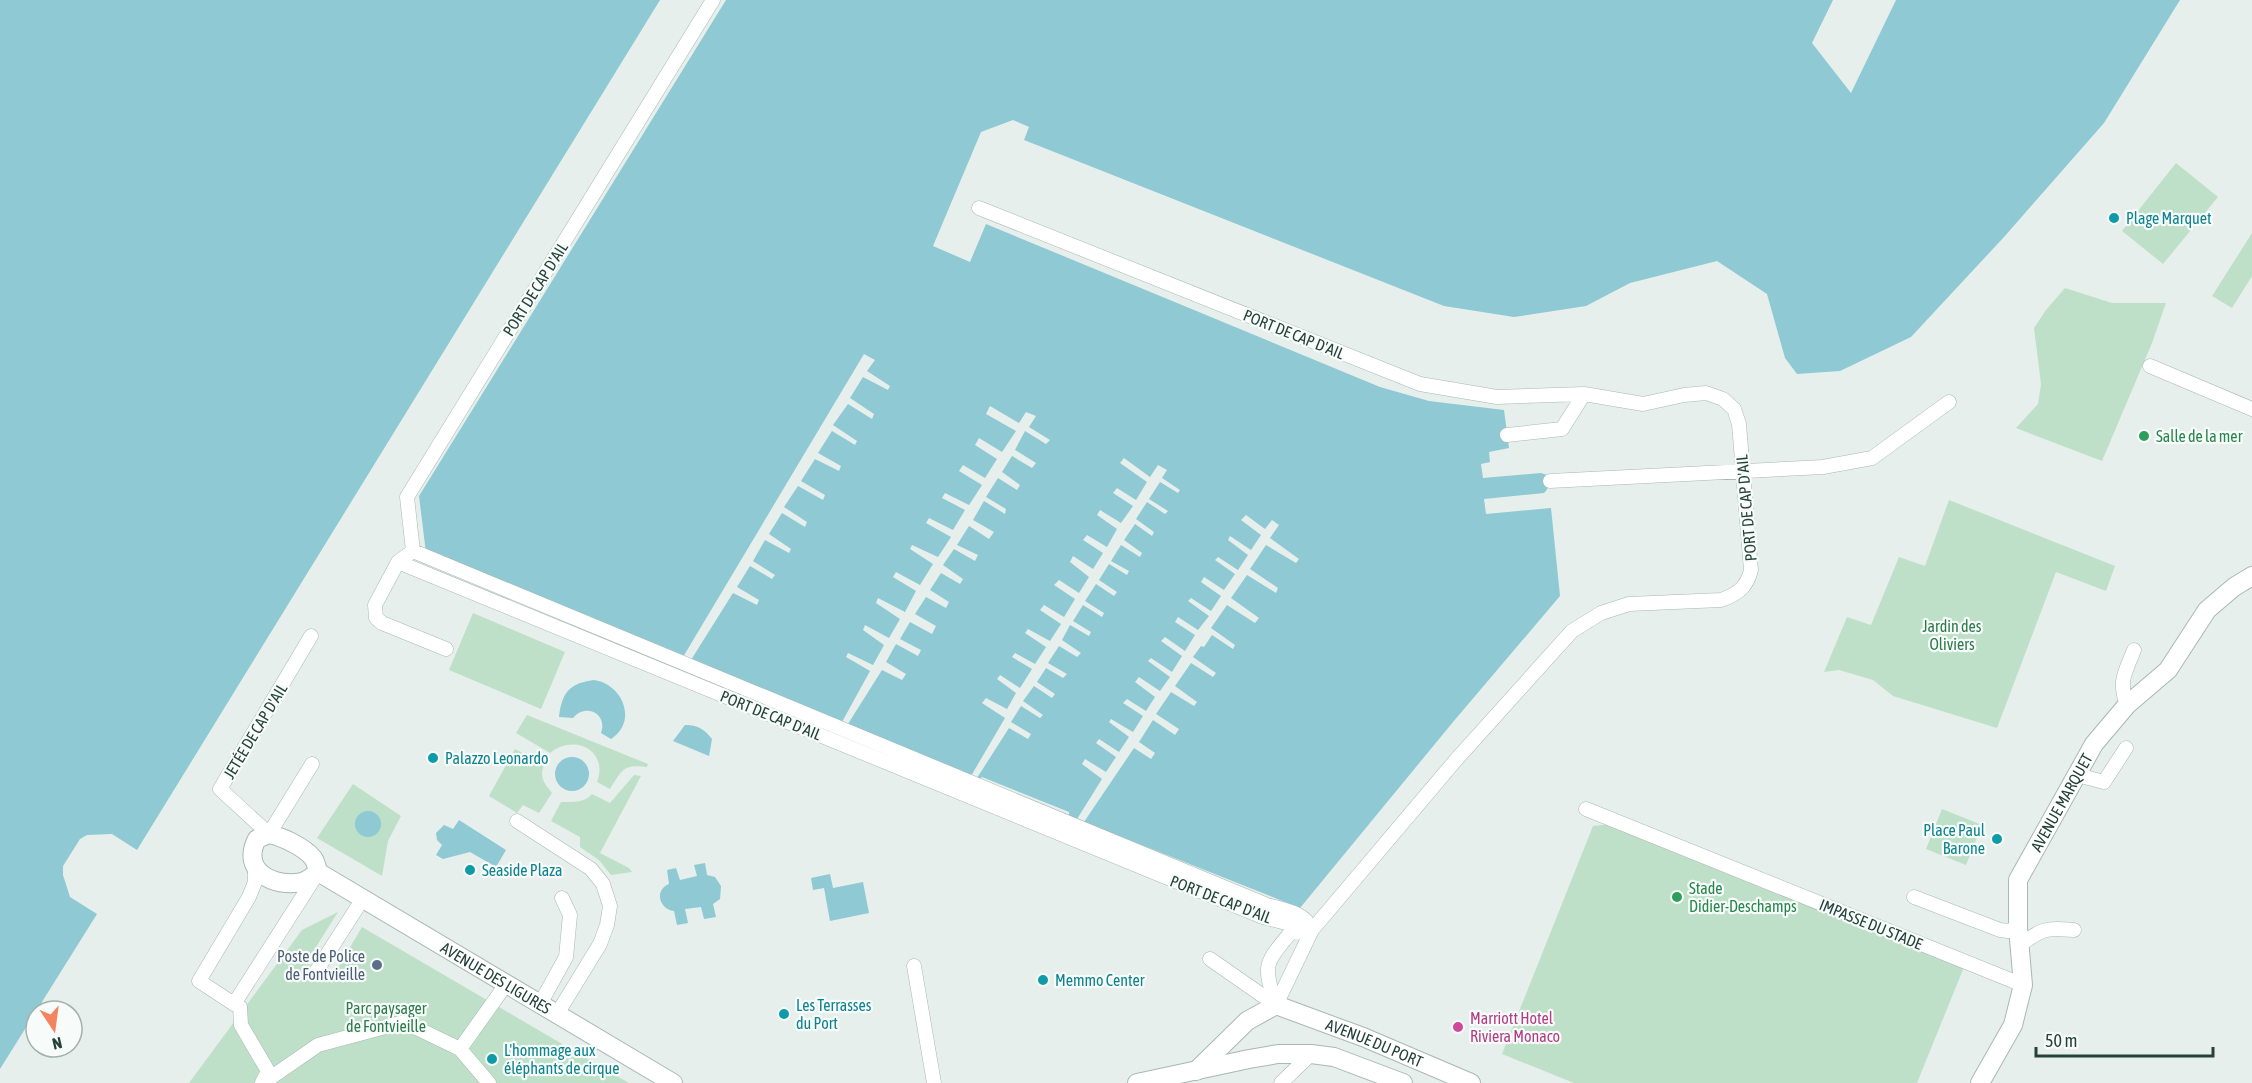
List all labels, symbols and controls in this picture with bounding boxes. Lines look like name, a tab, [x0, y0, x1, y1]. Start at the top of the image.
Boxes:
place label: Plage Marquet	[2126, 209, 2212, 228]
marker: Plage Marquet	[2107, 211, 2121, 225]
street label: PORT DE CAP D'AIL	[499, 238, 571, 339]
street label: PORT DE CAP D'AIL	[1241, 306, 1348, 363]
place label: Salle de la mer	[2156, 427, 2243, 445]
marker: Salle de la mer	[2137, 429, 2151, 443]
street label: PORT DE CAP D'AIL	[1732, 453, 1760, 562]
park label: Jardin des Oliviers	[1923, 617, 1982, 653]
street label: JETÉE DE CAP D'AIL	[220, 680, 291, 782]
street label: PORT DE CAP D'AIL	[718, 687, 825, 744]
place label: Palazzo Leonardo	[445, 749, 549, 767]
street label: AVENUE MARQUET	[2027, 750, 2096, 855]
marker: Palazzo Leonardo	[426, 751, 440, 765]
place label: Place Paul Barone	[1923, 821, 1986, 857]
marker: Place Paul Barone	[1990, 832, 2004, 846]
place label: Seaside Plaza	[482, 861, 563, 879]
marker: Seaside Plaza	[463, 863, 477, 877]
street label: PORT DE CAP D'AIL	[1168, 871, 1275, 927]
place label: Stade Didier-Deschamps	[1689, 879, 1797, 916]
marker: Stade Didier-Deschamps	[1670, 890, 1684, 904]
street label: IMPASSE DU STADE	[1817, 895, 1925, 953]
street label: AVENUE DES LIGURES	[438, 938, 554, 1017]
place label: Poste de Police de Fontvieille	[277, 947, 365, 983]
marker: Poste de Police de Fontvieille	[370, 958, 384, 972]
place label: Memmo Center	[1055, 971, 1145, 989]
marker: Memmo Center	[1036, 973, 1050, 987]
place label: Les Terrasses du Port	[796, 996, 872, 1032]
north arrow	[24, 999, 84, 1059]
park label: Parc paysager de Fontvieille	[345, 999, 427, 1035]
marker: Les Terrasses du Port	[777, 1007, 791, 1021]
place label: Marriott Hotel Riviera Monaco	[1470, 1009, 1560, 1045]
street label: AVENUE DU PORT	[1324, 1015, 1426, 1070]
marker: Marriott Hotel Riviera Monaco	[1451, 1020, 1465, 1034]
scale bar	[2036, 1020, 2213, 1058]
text: 50 m	[2045, 1030, 2077, 1051]
text: N	[51, 1034, 64, 1053]
place label: L'hommage aux éléphants de cirque	[504, 1041, 620, 1078]
marker: L'hommage aux éléphants de cirque	[485, 1052, 499, 1066]

